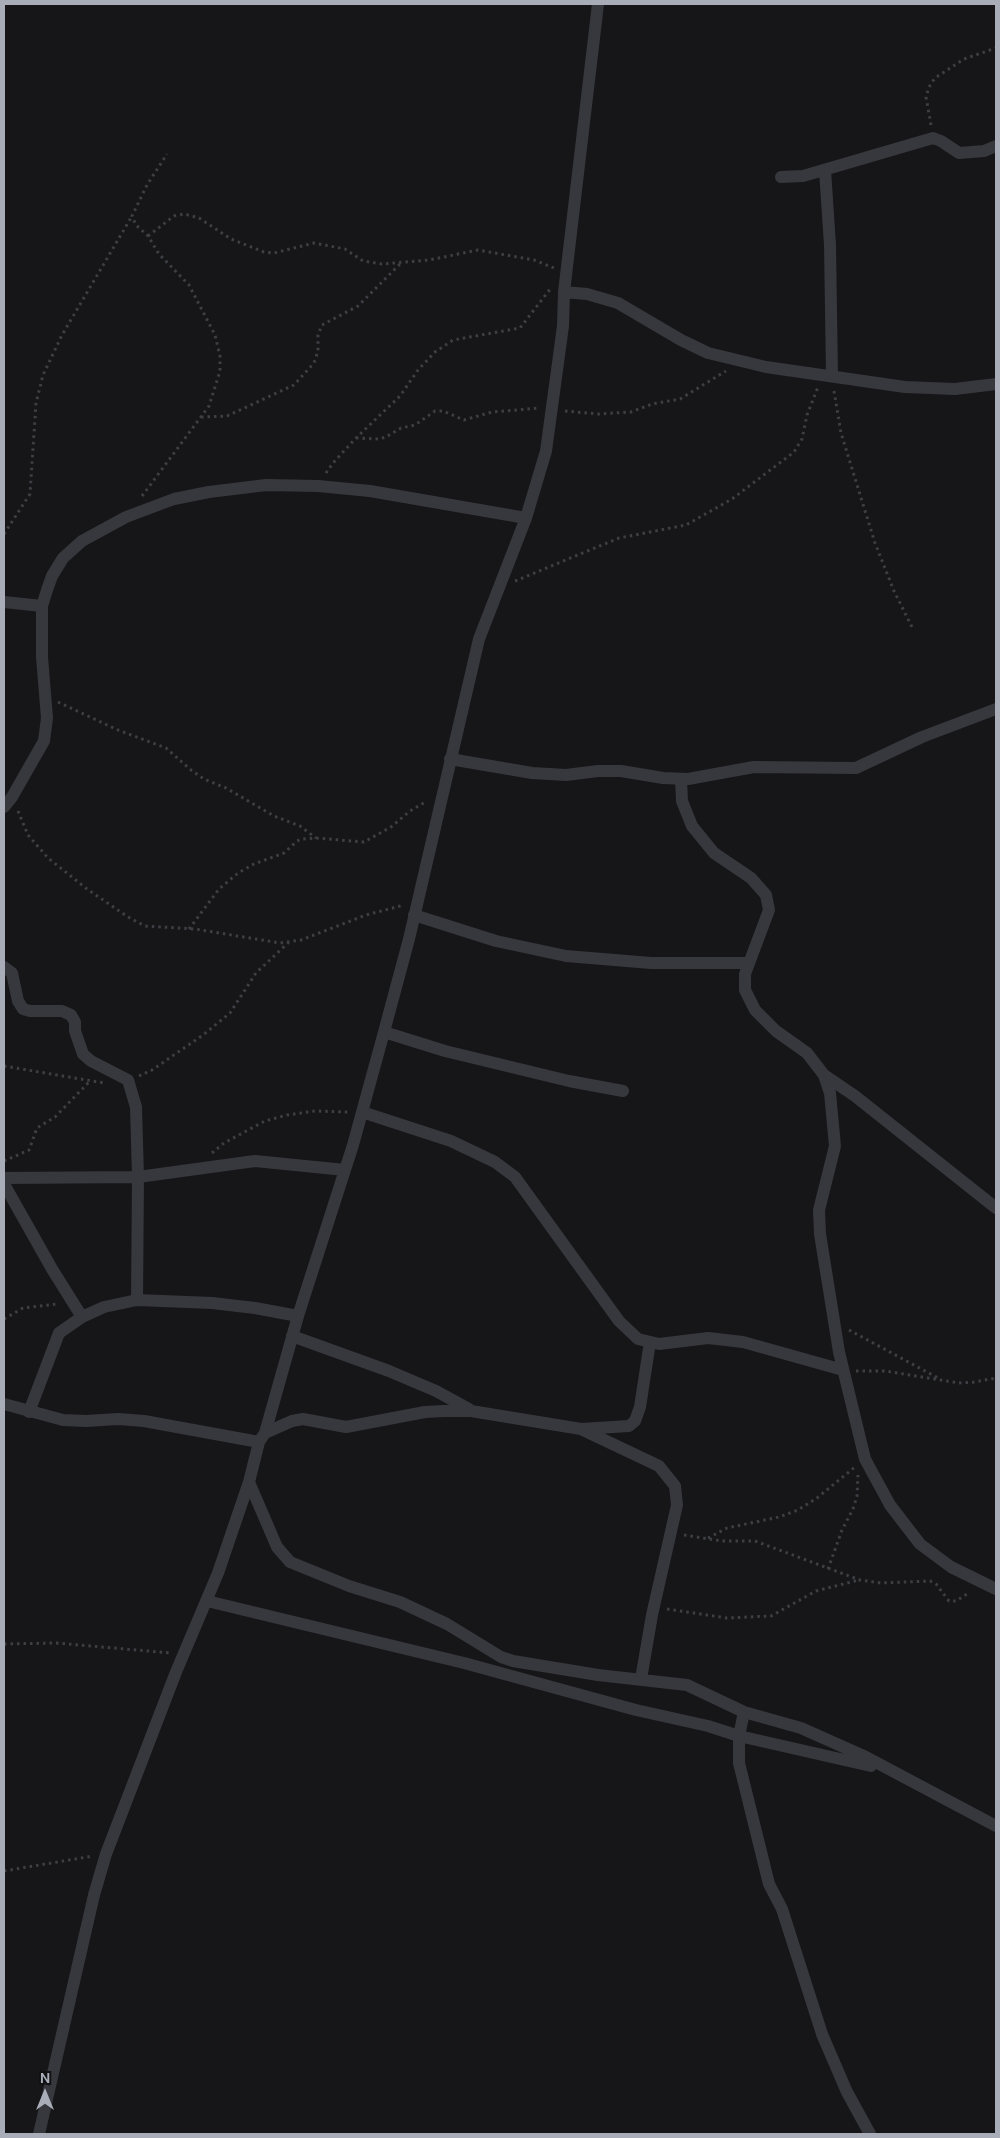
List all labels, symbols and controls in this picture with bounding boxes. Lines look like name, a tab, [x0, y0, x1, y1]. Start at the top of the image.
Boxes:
north arrow	[20, 2068, 70, 2118]
text: N	[40, 2069, 50, 2087]

